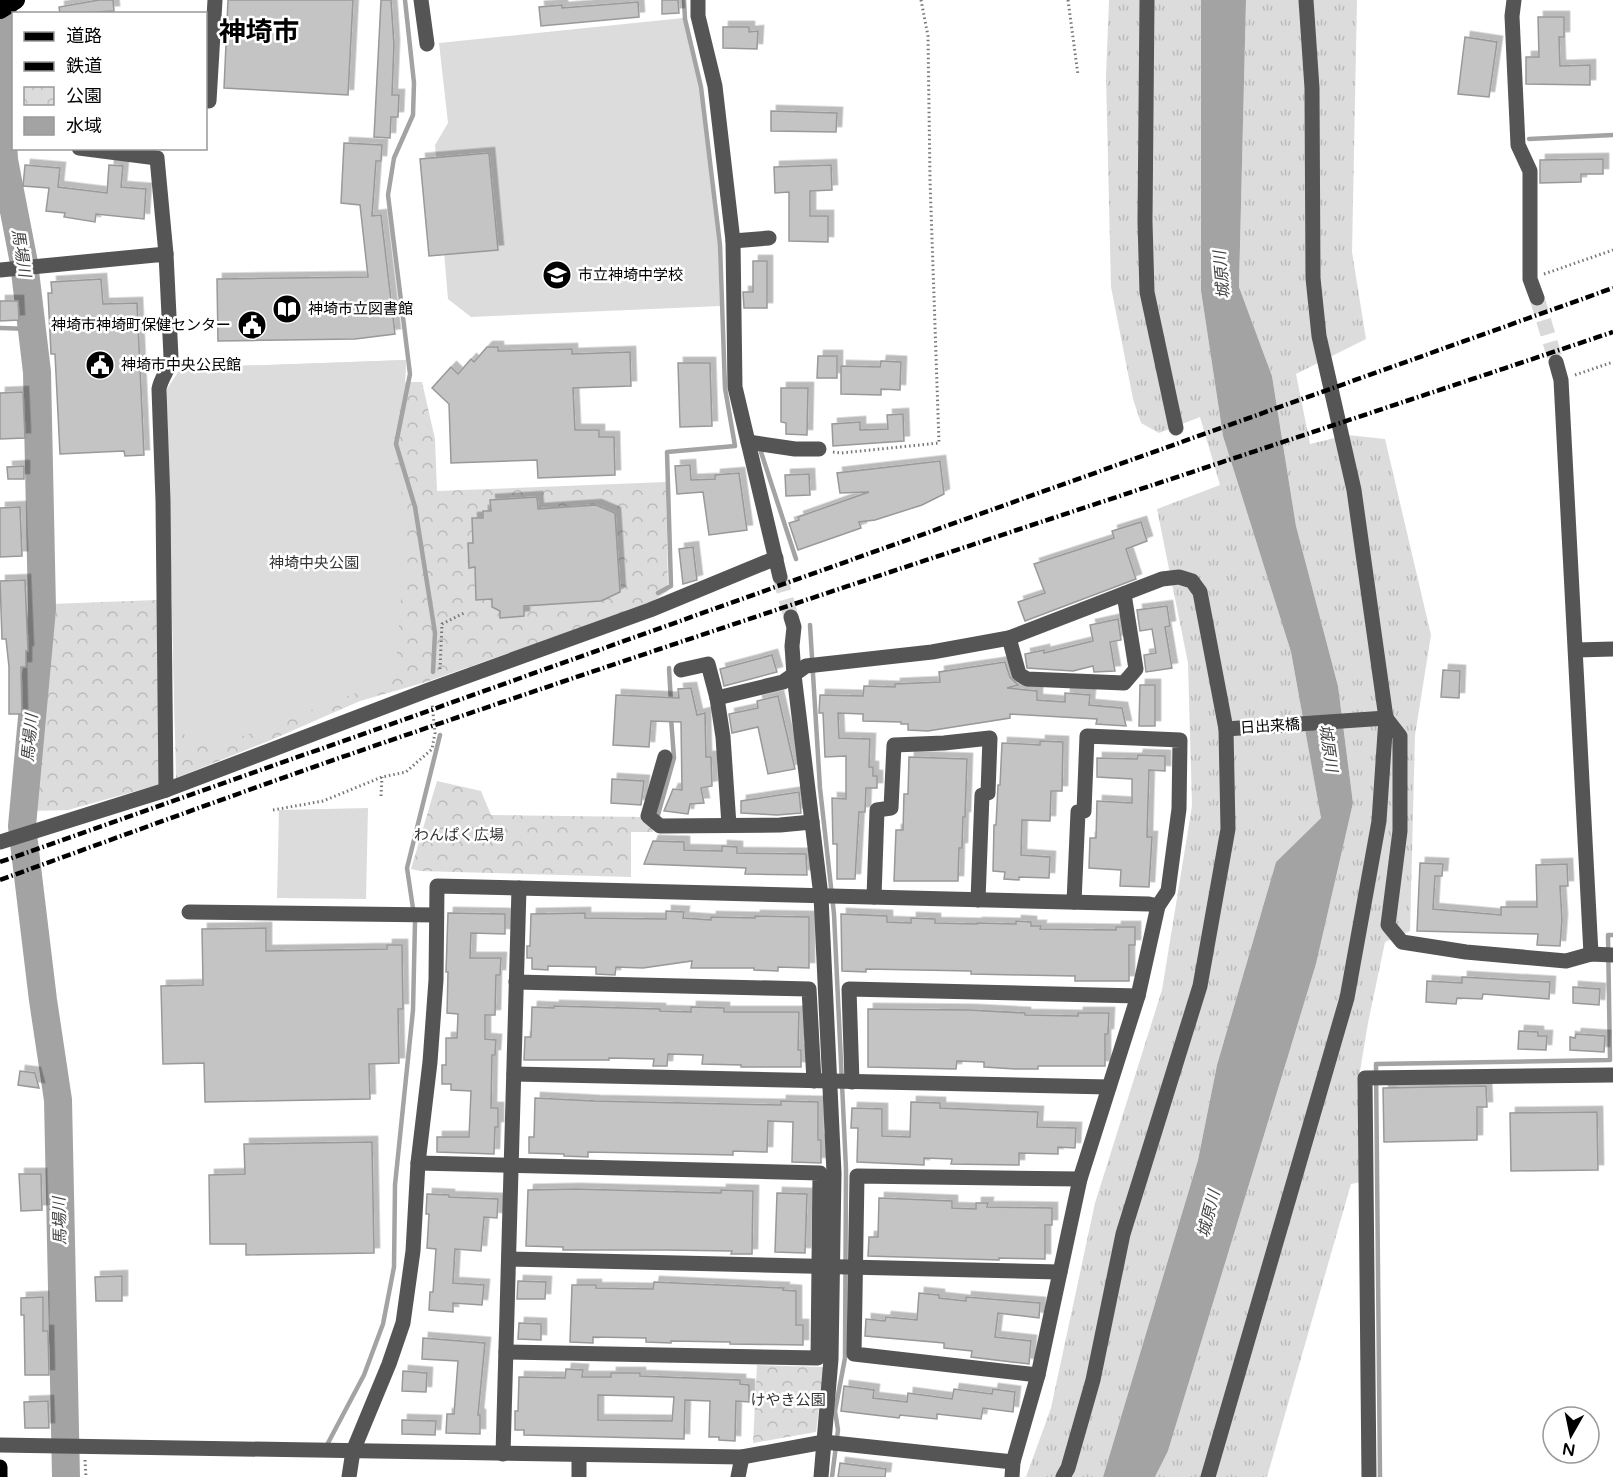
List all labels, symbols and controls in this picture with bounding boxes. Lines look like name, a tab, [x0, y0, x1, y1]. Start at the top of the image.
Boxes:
legend	[12, 12, 207, 150]
district label: 神埼市	[219, 16, 300, 49]
text: 道路	[66, 25, 102, 47]
text: 鉄道	[66, 55, 102, 77]
text: 公園	[66, 85, 102, 107]
text: 水域	[66, 115, 102, 137]
water label: 馬場川	[7, 228, 35, 280]
water label: 城原川	[1210, 248, 1234, 300]
school or university icon: 市立神埼中学校	[541, 259, 573, 291]
place label: 市立神埼中学校	[578, 266, 683, 284]
library icon: 神埼市立図書館	[271, 293, 303, 325]
place label: 神埼市立図書館	[308, 300, 413, 318]
public building icon: 神埼市神埼町保健センター	[236, 309, 268, 341]
place label: 神埼市神埼町保健センター	[51, 316, 231, 334]
public building icon: 神埼市中央公民館	[84, 349, 116, 381]
place label: 神埼市中央公民館	[121, 356, 241, 374]
park label: 神埼中央公園	[269, 554, 359, 572]
water label: 馬場川	[18, 711, 42, 763]
street label: 日出来橋	[1239, 715, 1301, 737]
water label: 城原川	[1315, 723, 1342, 775]
park label: わんぱく広場	[414, 826, 504, 844]
water label: 城原川	[1193, 1186, 1225, 1240]
water label: 馬場川	[50, 1195, 70, 1245]
park label: けやき公園	[750, 1391, 826, 1409]
north arrow	[1541, 1405, 1601, 1465]
text: N	[1561, 1438, 1577, 1460]

